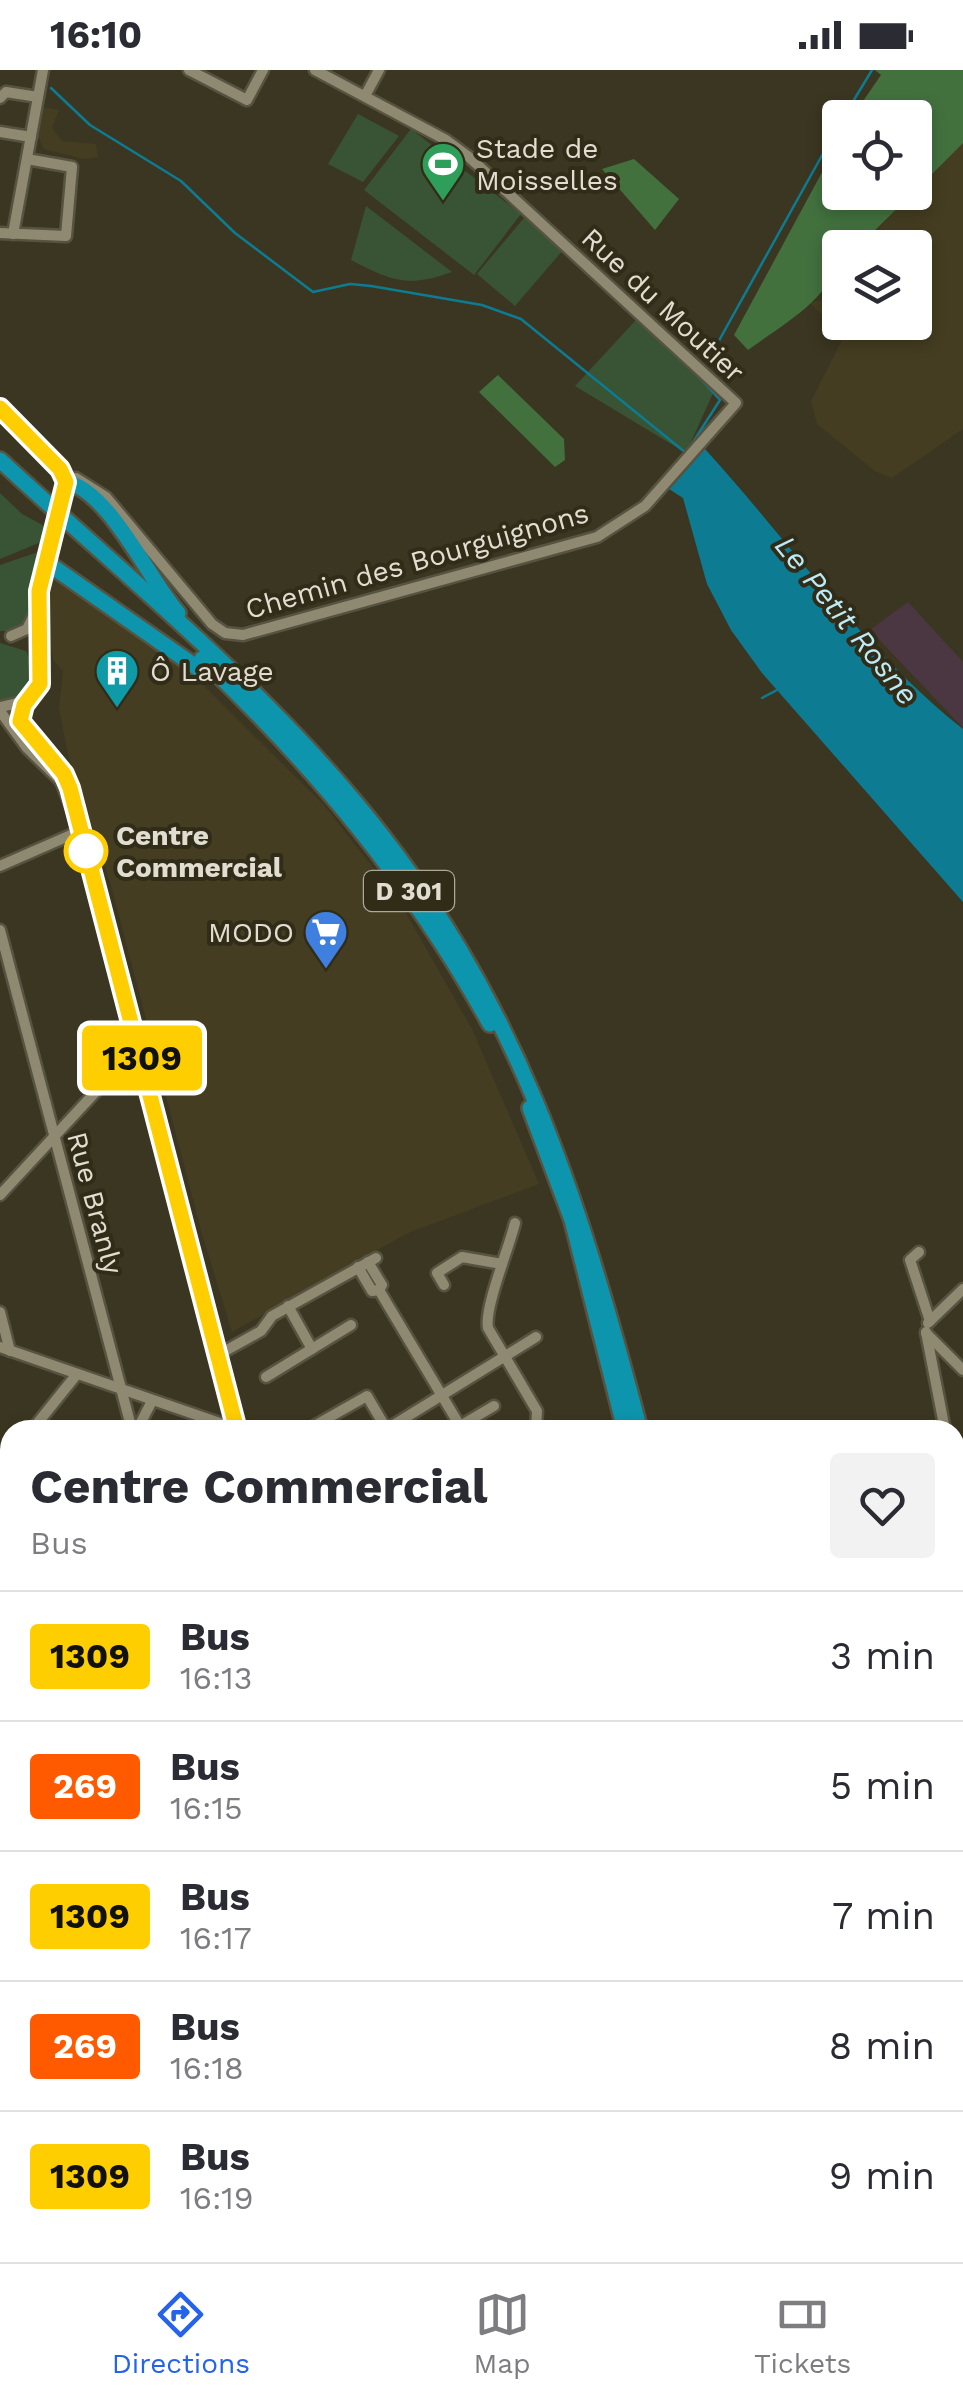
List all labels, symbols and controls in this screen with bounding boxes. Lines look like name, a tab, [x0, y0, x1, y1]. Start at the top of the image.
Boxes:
text: 16:10	[50, 13, 142, 57]
map controls	[822, 100, 932, 340]
button: locate	[822, 100, 932, 210]
place label: Stade de Moisselles	[476, 132, 618, 197]
sports icon: Stade de Moisselles	[420, 141, 466, 202]
street label: Rue du Moutier	[575, 221, 751, 389]
button: layers	[822, 230, 932, 340]
street label: Chemin des Bourguignons	[242, 496, 592, 626]
water label: Le Petit Rosne	[768, 528, 926, 712]
building icon: Ô Lavage	[94, 648, 140, 709]
place label: Ô Lavage	[150, 655, 274, 688]
place label: Centre Commercial	[116, 819, 283, 884]
marker: Centre Commercial	[65, 830, 107, 872]
road number: D 301	[364, 871, 454, 911]
supermarket icon: MODO	[303, 909, 349, 970]
place label: MODO	[208, 916, 294, 949]
line badge: 1309	[72, 1026, 212, 1090]
text: 1309	[102, 1037, 182, 1079]
street label: Rue Branly	[60, 1128, 130, 1278]
button: heart	[830, 1453, 935, 1558]
text: Centre Commercial	[30, 1458, 488, 1515]
text: Bus	[30, 1524, 88, 1562]
text: Bus	[180, 1615, 250, 1659]
text: 3 min	[830, 1634, 935, 1678]
text: 1309	[50, 1635, 130, 1677]
text: 16:13	[180, 1659, 253, 1697]
text: Bus	[170, 1745, 240, 1789]
text: 5 min	[830, 1764, 935, 1808]
text: 269	[53, 1765, 117, 1807]
text: 16:15	[170, 1789, 243, 1827]
text: Bus	[180, 1875, 250, 1919]
text: 7 min	[832, 1894, 935, 1938]
text: 1309	[50, 1895, 130, 1937]
text: 16:17	[180, 1919, 252, 1957]
text: Bus	[170, 2005, 240, 2049]
text: 8 min	[829, 2024, 935, 2068]
text: 269	[53, 2025, 117, 2067]
text: 16:18	[170, 2049, 244, 2087]
text: Bus	[180, 2135, 250, 2179]
text: 9 min	[829, 2154, 935, 2198]
text: 1309	[50, 2155, 130, 2197]
text: 16:19	[180, 2179, 254, 2217]
tab: Directions	[112, 2287, 250, 2380]
tab: Map	[474, 2287, 531, 2380]
tab: Tickets	[754, 2287, 851, 2380]

